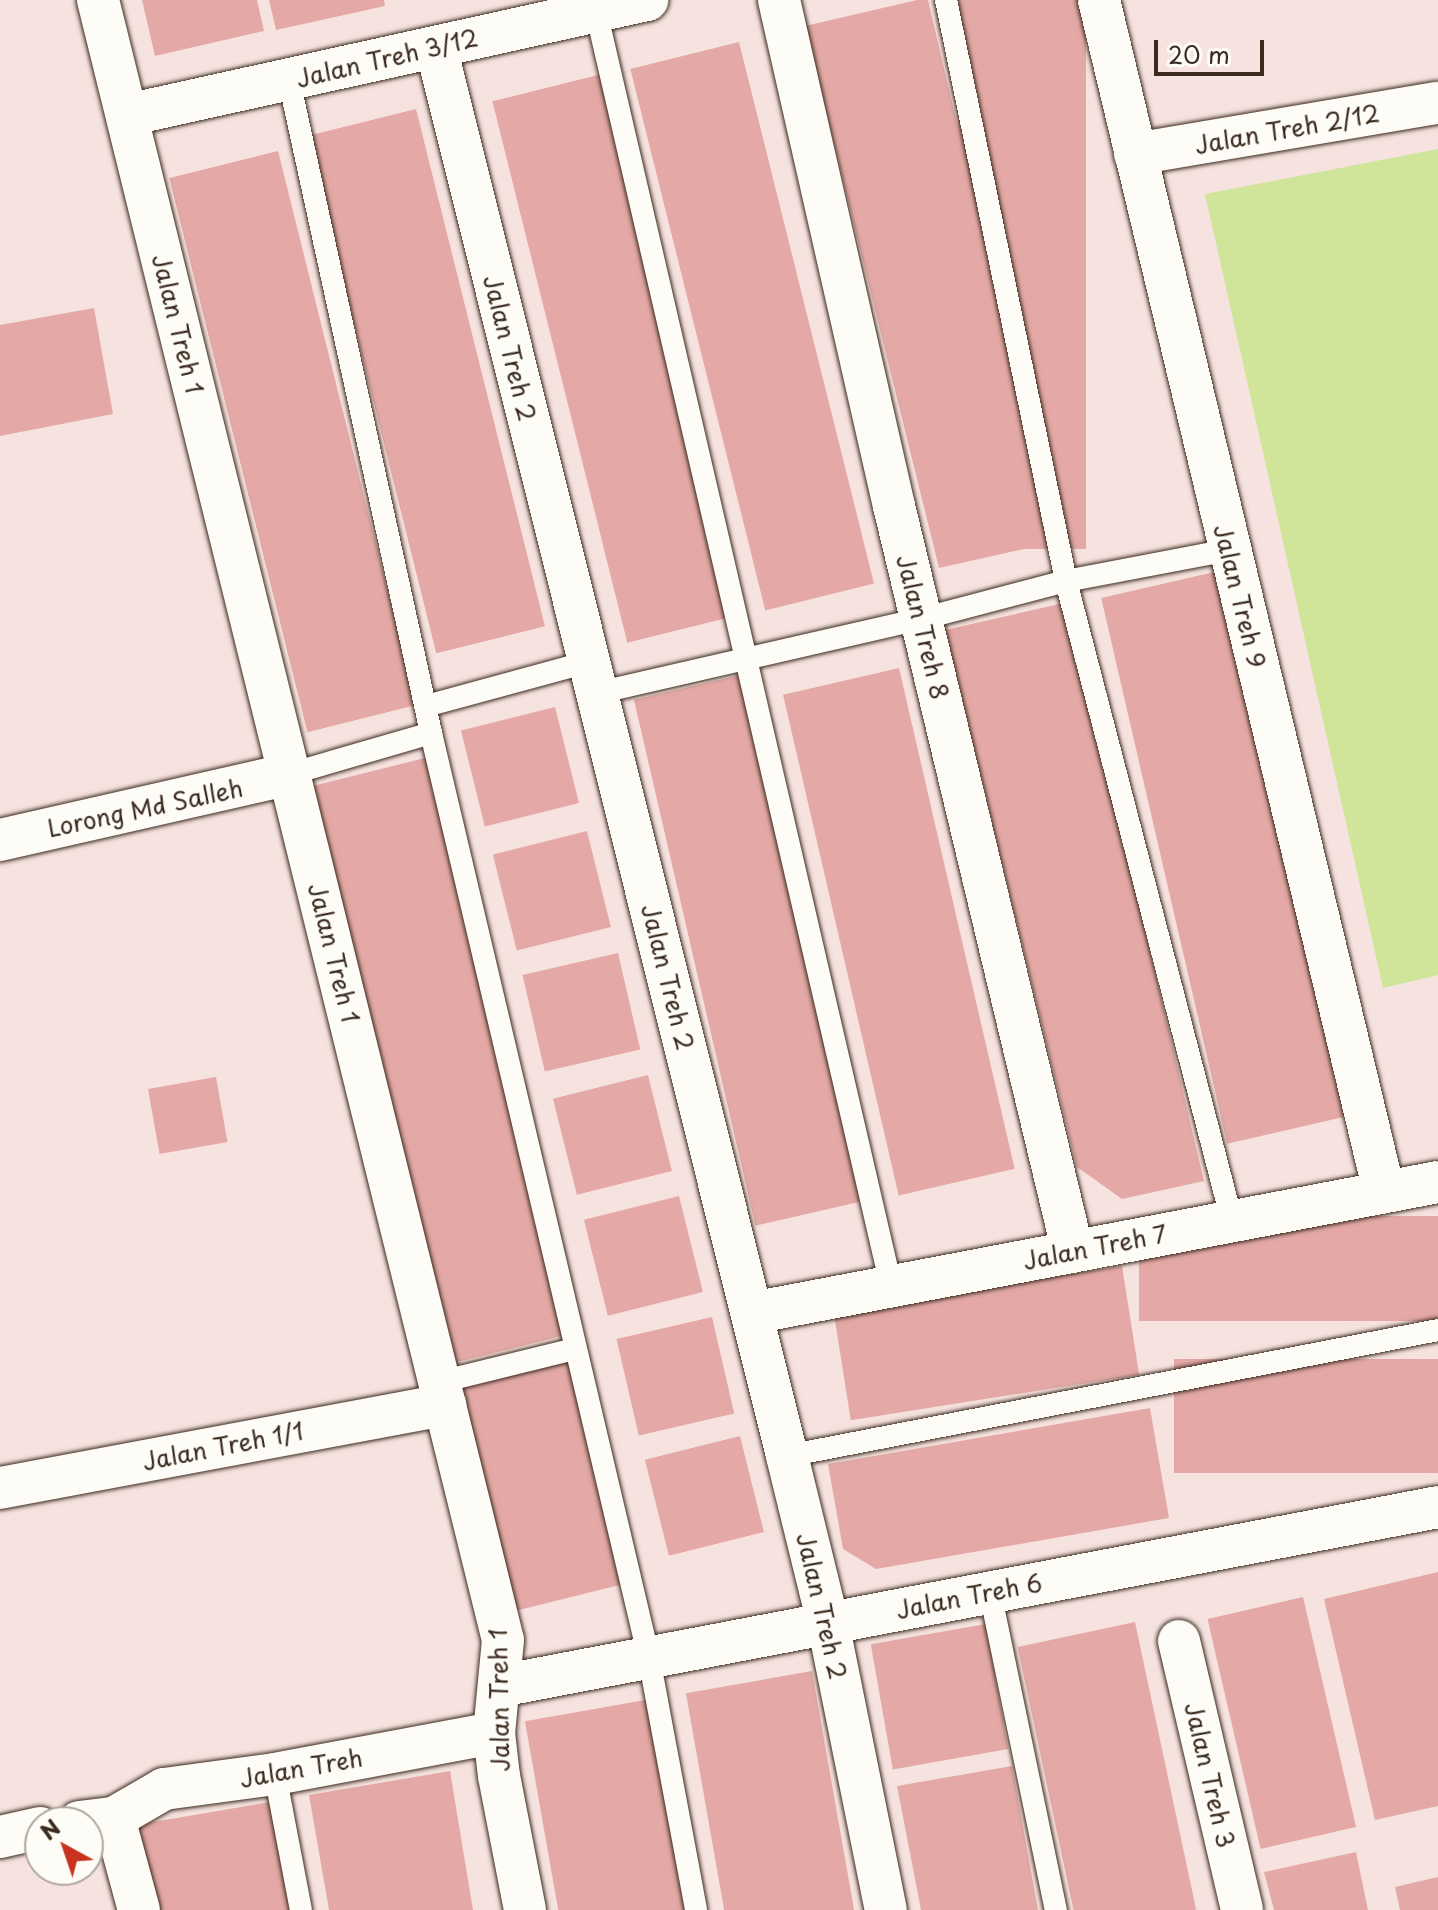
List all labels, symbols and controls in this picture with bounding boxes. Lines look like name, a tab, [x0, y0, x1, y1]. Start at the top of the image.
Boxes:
street label: Jalan Treh 3/12	[293, 23, 481, 93]
scale bar	[1158, 24, 1268, 74]
text: 20 m	[1168, 36, 1230, 72]
street label: Jalan Treh 2/12	[1192, 99, 1382, 159]
street label: Jalan Treh 1	[147, 251, 209, 397]
street label: Jalan Treh 2	[478, 272, 542, 424]
street label: Jalan Treh 9	[1208, 521, 1272, 671]
street label: Jalan Treh 8	[891, 552, 955, 702]
street label: Lorong Md Salleh	[45, 773, 245, 843]
street label: Jalan Treh 1	[303, 880, 365, 1026]
street label: Jalan Treh 2	[636, 901, 700, 1053]
street label: Jalan Treh 7	[1021, 1219, 1169, 1275]
street label: Jalan Treh 1/1	[140, 1416, 306, 1476]
street label: Jalan Treh 2	[791, 1530, 853, 1682]
street label: Jalan Treh 6	[893, 1568, 1045, 1624]
street label: Jalan Treh 1	[483, 1628, 515, 1772]
street label: Jalan Treh 3	[1179, 1700, 1241, 1850]
street label: Jalan Treh	[237, 1743, 365, 1793]
north arrow	[24, 1806, 104, 1886]
text: N	[32, 1811, 67, 1847]

